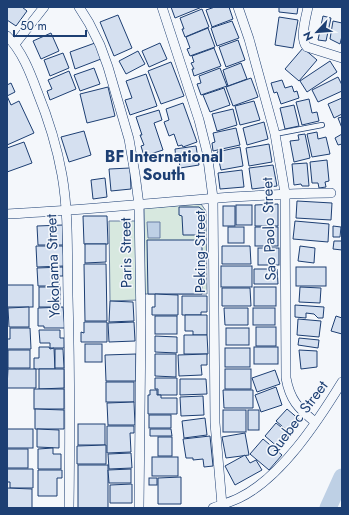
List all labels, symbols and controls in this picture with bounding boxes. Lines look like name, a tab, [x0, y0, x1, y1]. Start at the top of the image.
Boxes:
scale bar	[14, 12, 86, 38]
north arrow	[297, 12, 337, 52]
text: 50 m	[20, 17, 47, 35]
text: N	[299, 29, 317, 44]
district label: BF International South	[105, 145, 223, 186]
street label: Sao Paolo Street	[256, 177, 282, 281]
street label: Peking Street	[189, 210, 211, 293]
street label: Yokohama Street	[40, 213, 66, 318]
street label: Paris Street	[114, 217, 138, 288]
street label: Quebec Street	[261, 376, 333, 462]

